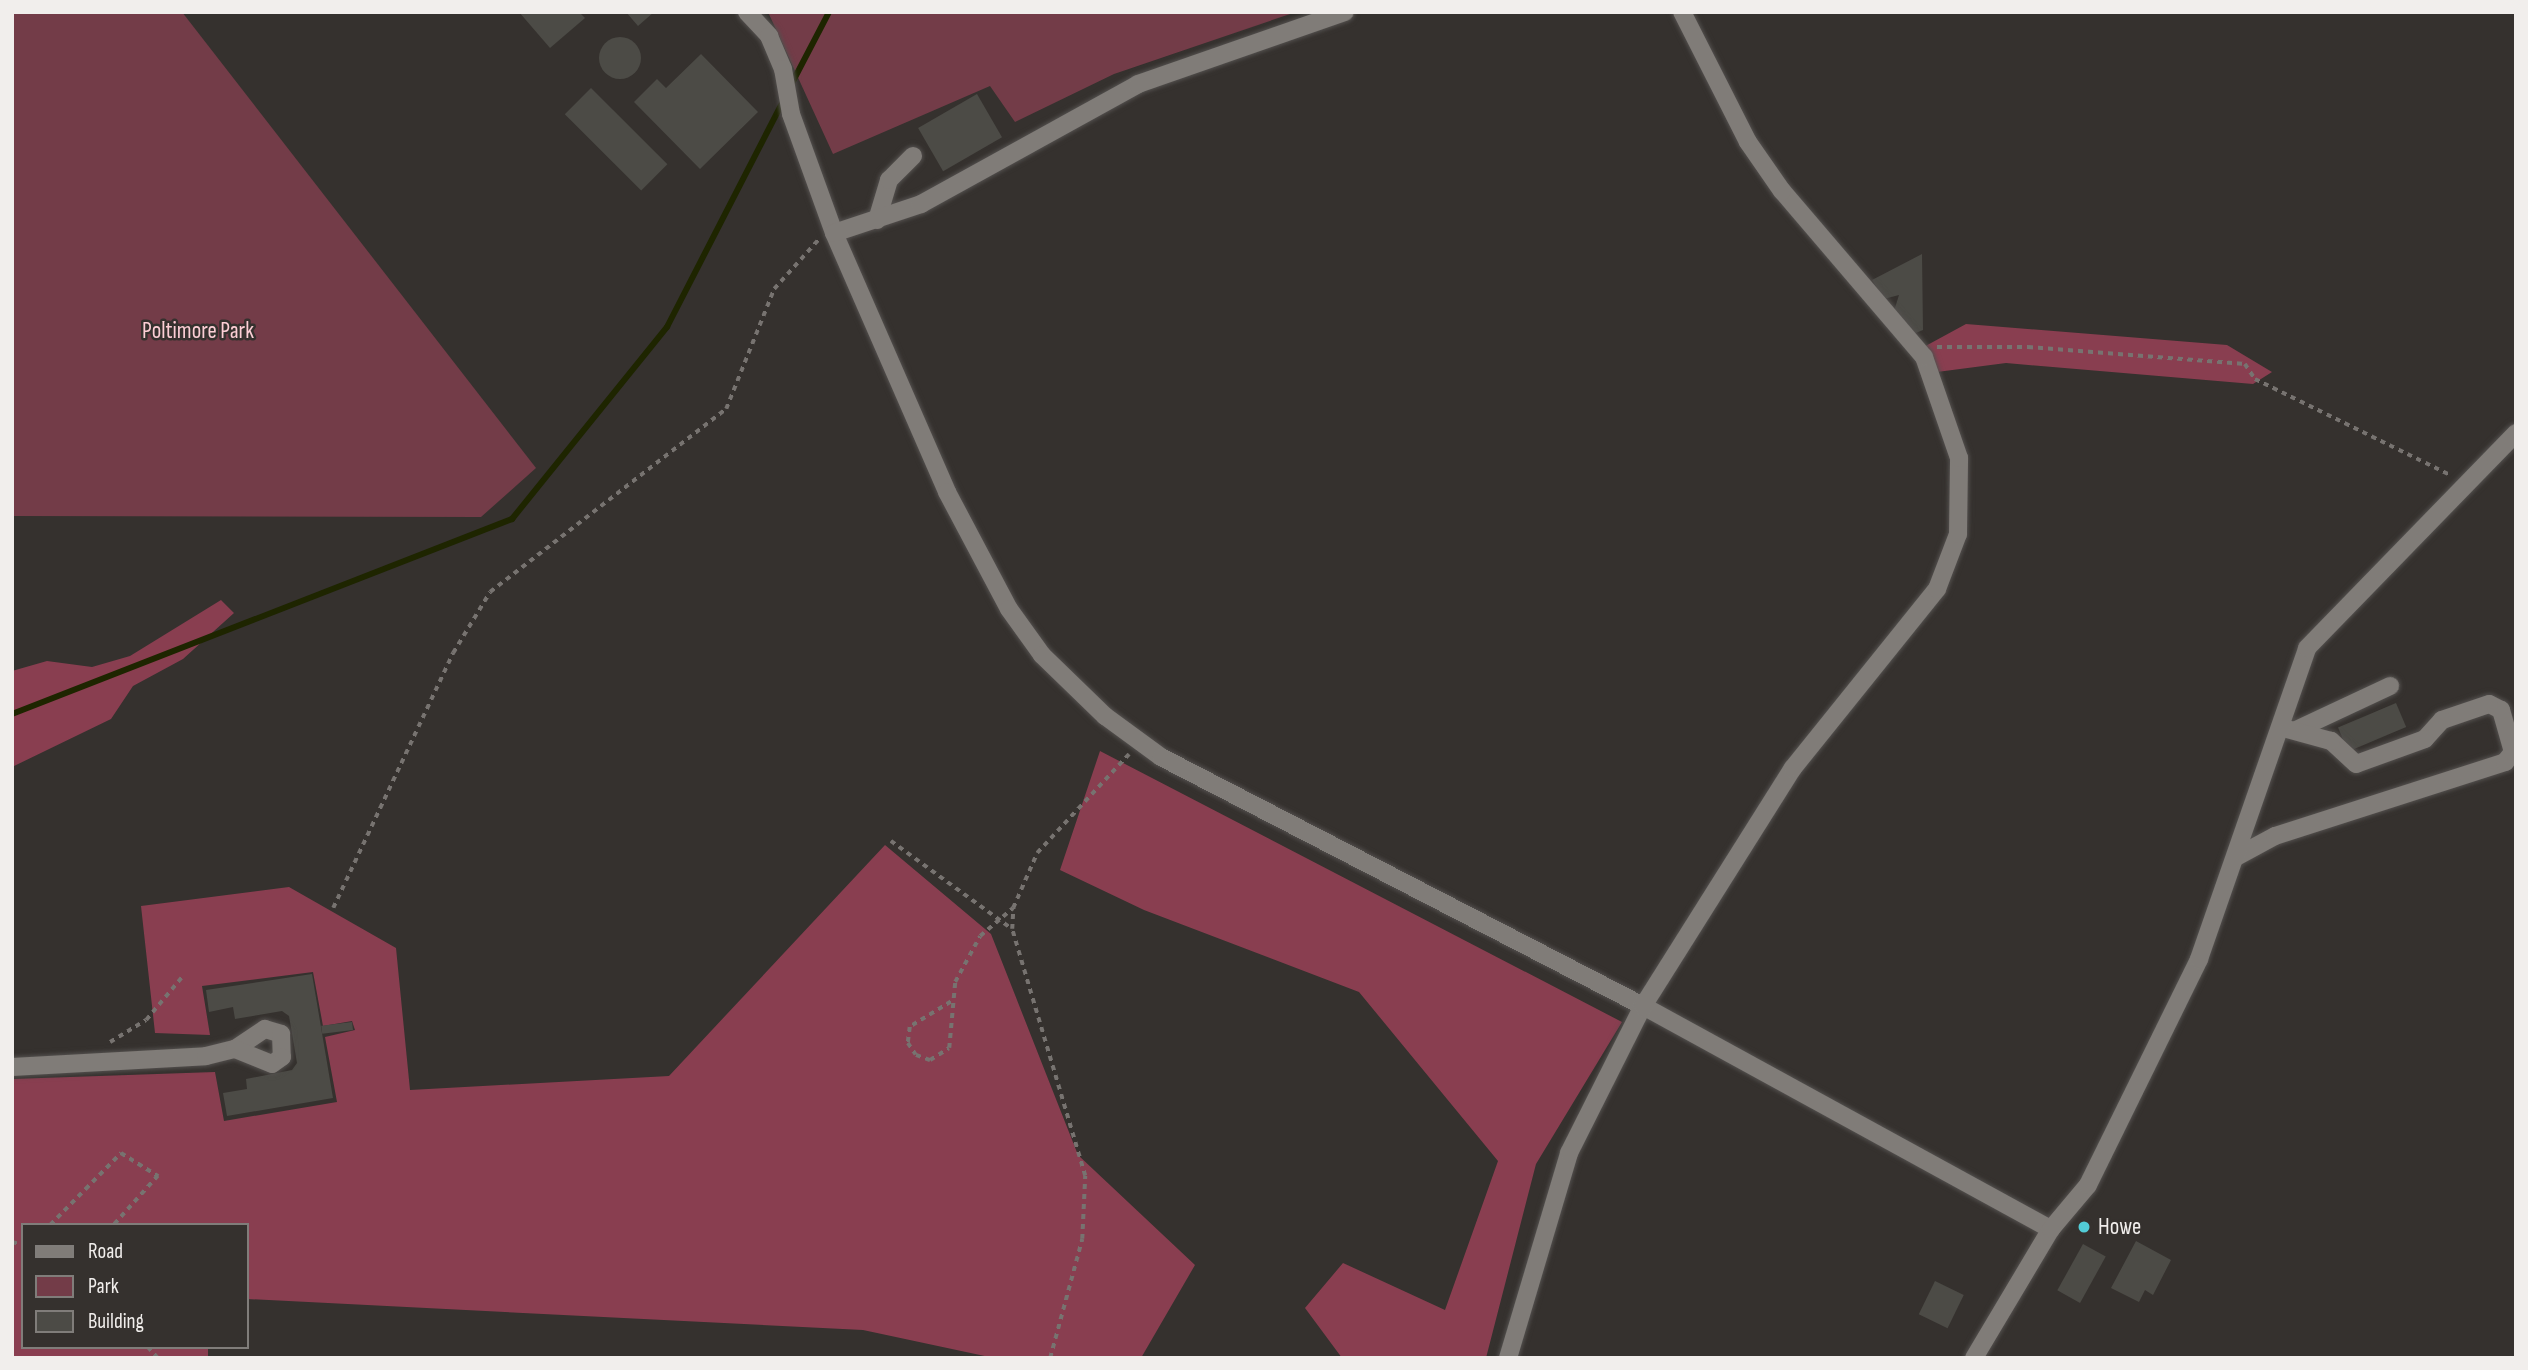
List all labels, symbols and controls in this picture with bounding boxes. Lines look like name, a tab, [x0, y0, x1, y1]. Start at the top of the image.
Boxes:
park label: Poltimore Park	[142, 317, 254, 345]
place label: Howe	[2098, 1213, 2141, 1241]
marker: Howe	[2076, 1219, 2092, 1235]
legend	[21, 1223, 248, 1349]
text: Road	[88, 1239, 123, 1264]
text: Park	[88, 1274, 119, 1299]
text: Building	[88, 1309, 144, 1334]

